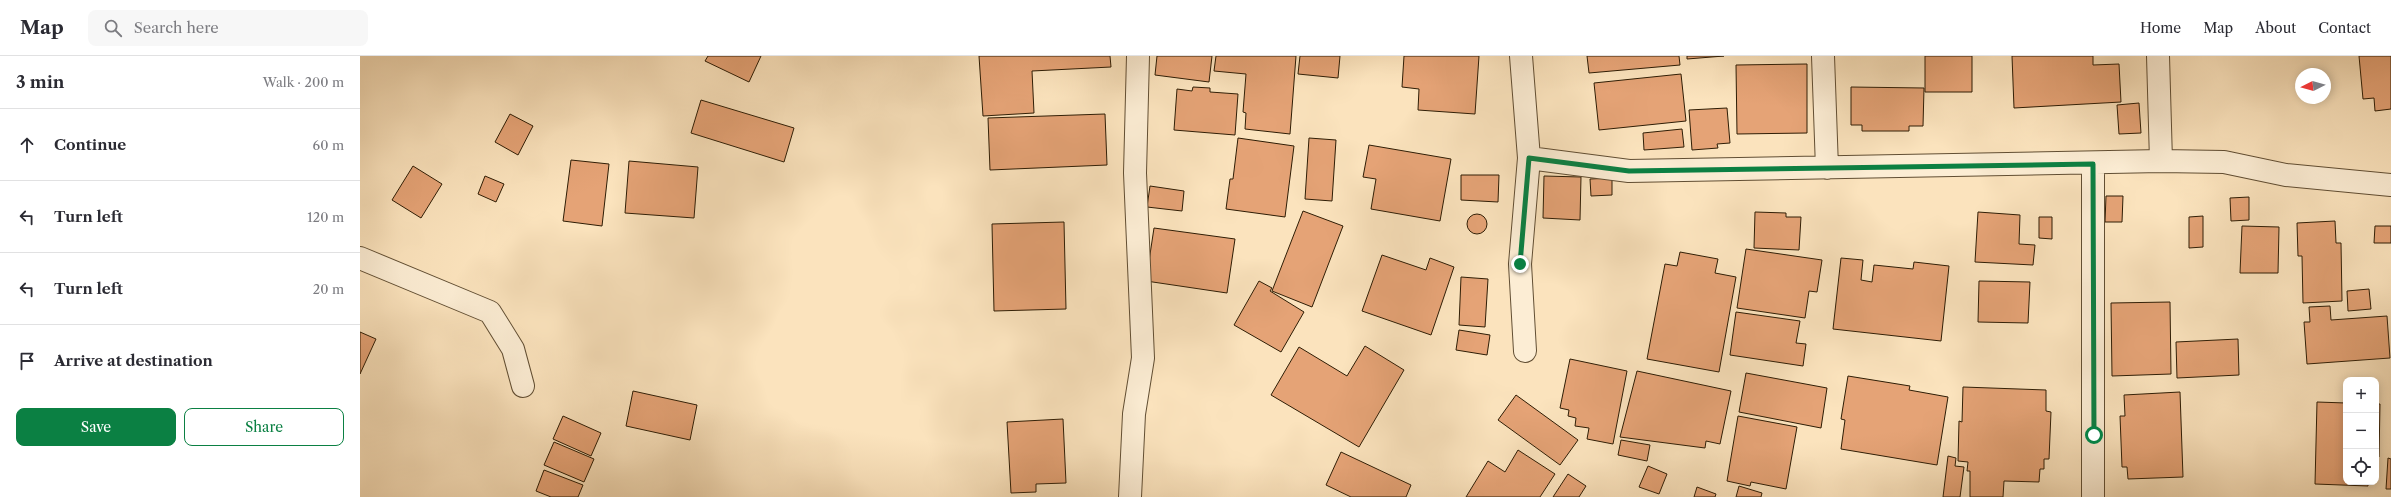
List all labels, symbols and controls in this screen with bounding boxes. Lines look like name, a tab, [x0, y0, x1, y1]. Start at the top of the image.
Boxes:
search box	[88, 10, 368, 46]
text: Map	[20, 16, 64, 39]
icon: search	[102, 17, 124, 39]
text: Search here	[134, 18, 219, 37]
text: Home	[2140, 19, 2181, 37]
text: Map	[2203, 19, 2233, 37]
text: About	[2255, 19, 2296, 37]
text: Contact	[2318, 19, 2371, 37]
north arrow	[2295, 68, 2331, 104]
text: 3 min	[16, 72, 65, 92]
text: Walk · 200 m	[263, 74, 344, 90]
icon: ahead	[16, 134, 38, 156]
text: Continue	[54, 135, 126, 154]
text: 60 m	[313, 137, 344, 153]
icon: left	[16, 206, 38, 228]
text: Turn left	[54, 207, 123, 226]
text: 120 m	[307, 209, 344, 225]
route end	[1511, 255, 1529, 273]
icon: left	[16, 278, 38, 300]
text: Turn left	[54, 279, 123, 298]
text: 20 m	[313, 281, 344, 297]
icon: arrive	[16, 350, 38, 372]
text: Arrive at destination	[54, 351, 213, 370]
map controls	[2343, 377, 2379, 485]
button: +	[2343, 377, 2379, 413]
button: Save	[16, 408, 176, 446]
button: Share	[184, 408, 344, 446]
button: −	[2343, 413, 2379, 449]
route start	[2085, 426, 2103, 444]
button: locate	[2343, 449, 2379, 485]

